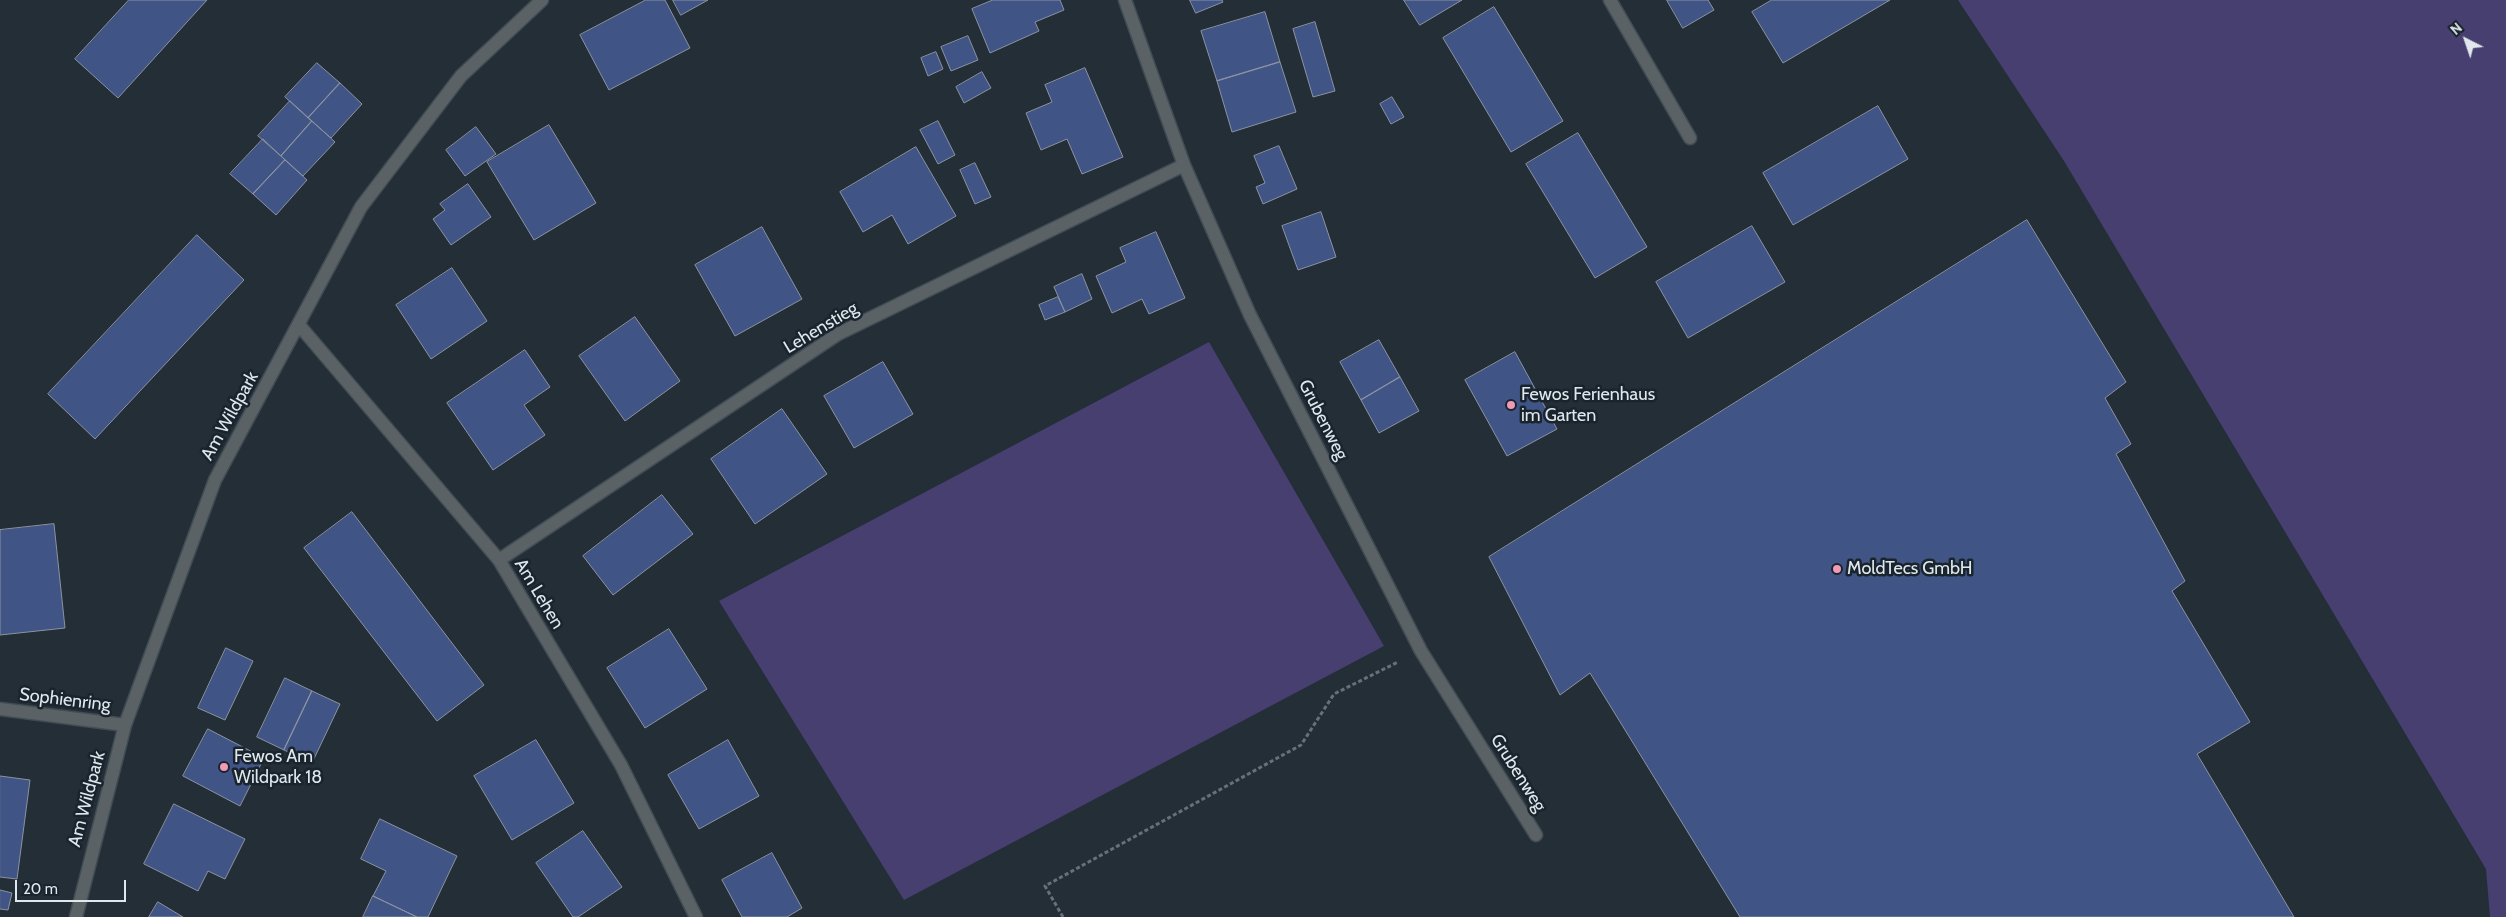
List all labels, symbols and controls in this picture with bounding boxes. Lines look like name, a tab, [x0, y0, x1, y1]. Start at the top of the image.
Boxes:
north arrow	[2441, 15, 2491, 65]
text: N	[2447, 19, 2466, 39]
street label: Lehenstieg	[780, 297, 862, 359]
street label: Am Wildpark	[197, 368, 263, 464]
street label: Grubenweg	[1294, 376, 1352, 464]
place label: Fewos Ferienhaus im Garten	[1521, 384, 1655, 426]
marker: Fewos Ferienhaus im Garten	[1505, 399, 1517, 411]
street label: Am Lehen	[510, 555, 568, 633]
place label: MoldTecs GmbH	[1847, 558, 1972, 580]
marker: MoldTecs GmbH	[1831, 563, 1843, 575]
street label: Sophienring	[18, 684, 112, 716]
street label: Grubenweg	[1486, 730, 1550, 816]
place label: Fewos Am Wildpark 18	[234, 746, 322, 789]
street label: Am Wildpark	[64, 749, 110, 849]
marker: Fewos Am Wildpark 18	[218, 761, 230, 773]
scale bar	[18, 870, 129, 902]
text: 20 m	[23, 880, 58, 898]

